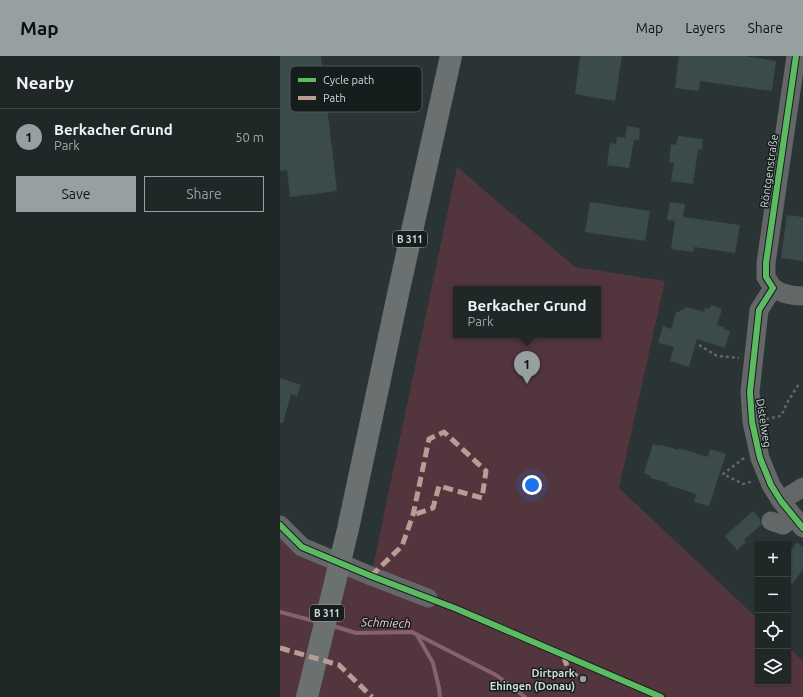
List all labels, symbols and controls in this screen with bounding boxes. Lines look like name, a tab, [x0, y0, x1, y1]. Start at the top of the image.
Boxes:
text: Map	[20, 17, 59, 39]
text: Map	[636, 20, 663, 36]
text: Layers	[685, 20, 725, 36]
text: Share	[747, 20, 783, 36]
legend	[290, 66, 422, 112]
text: Nearby	[16, 73, 74, 92]
text: Cycle path	[323, 74, 374, 86]
text: Path	[323, 92, 346, 104]
text: Berkacher Grund	[54, 121, 173, 138]
text: 1	[25, 130, 33, 144]
text: 50 m	[235, 130, 264, 144]
street label: Röntgenstraße	[758, 133, 780, 209]
text: Park	[54, 138, 80, 152]
button: Save	[16, 176, 136, 212]
button: Share	[144, 176, 264, 212]
road number: B 311	[393, 231, 427, 247]
popup	[453, 286, 601, 338]
text: Berkacher Grund	[468, 297, 586, 314]
text: Park	[468, 314, 493, 328]
pin: 1	[514, 351, 540, 384]
street label: Distelweg	[754, 398, 774, 448]
your location	[522, 475, 542, 495]
map controls	[755, 541, 791, 685]
button: +	[755, 541, 791, 577]
button: −	[755, 577, 791, 613]
road number: B 311	[310, 605, 344, 621]
button: locate	[755, 613, 791, 649]
water label: Schmiech	[360, 615, 411, 630]
button: layers	[755, 649, 791, 685]
place label: Dirtpark Ehingen (Donau)	[490, 667, 576, 693]
marker: Dirtpark Ehingen (Donau)	[578, 674, 588, 684]

